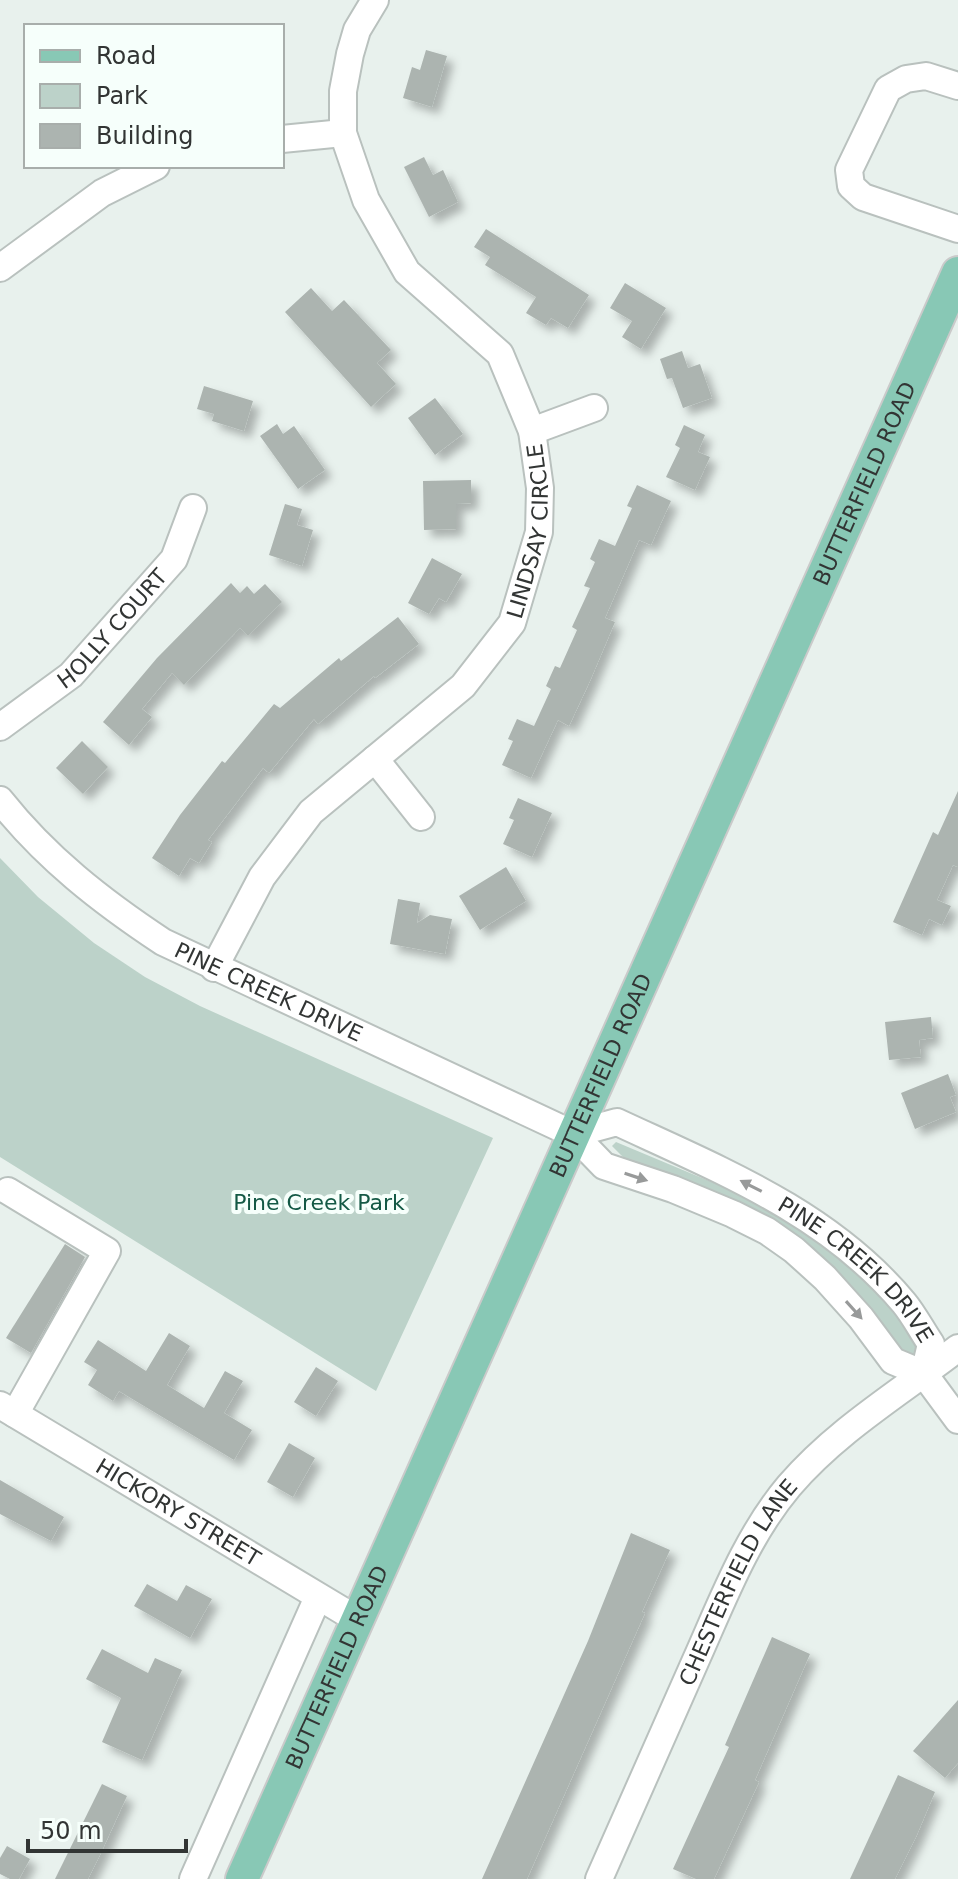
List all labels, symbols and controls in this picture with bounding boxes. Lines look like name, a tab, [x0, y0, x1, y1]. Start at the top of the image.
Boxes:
legend	[24, 24, 284, 168]
text: Road	[96, 42, 156, 70]
text: Park	[96, 82, 148, 110]
text: Building	[96, 122, 193, 150]
street label: BUTTERFIELD ROAD	[808, 378, 920, 589]
street label: LINDSAY CIRCLE	[502, 442, 553, 621]
street label: HOLLY COURT	[52, 563, 172, 693]
street label: PINE CREEK DRIVE	[171, 937, 367, 1046]
street label: BUTTERFIELD ROAD	[544, 969, 657, 1181]
one-way arrow	[624, 1171, 648, 1184]
one-way arrow	[740, 1179, 763, 1193]
park label: Pine Creek Park	[233, 1190, 405, 1215]
street label: PINE CREEK DRIVE	[774, 1191, 939, 1347]
one-way arrow	[844, 1300, 862, 1319]
street label: HICKORY STREET	[92, 1453, 266, 1571]
street label: CHESTERFIELD LANE	[674, 1474, 802, 1689]
street label: BUTTERFIELD ROAD	[280, 1561, 393, 1773]
scale bar	[28, 1803, 186, 1853]
text: 50 m	[40, 1817, 102, 1845]

